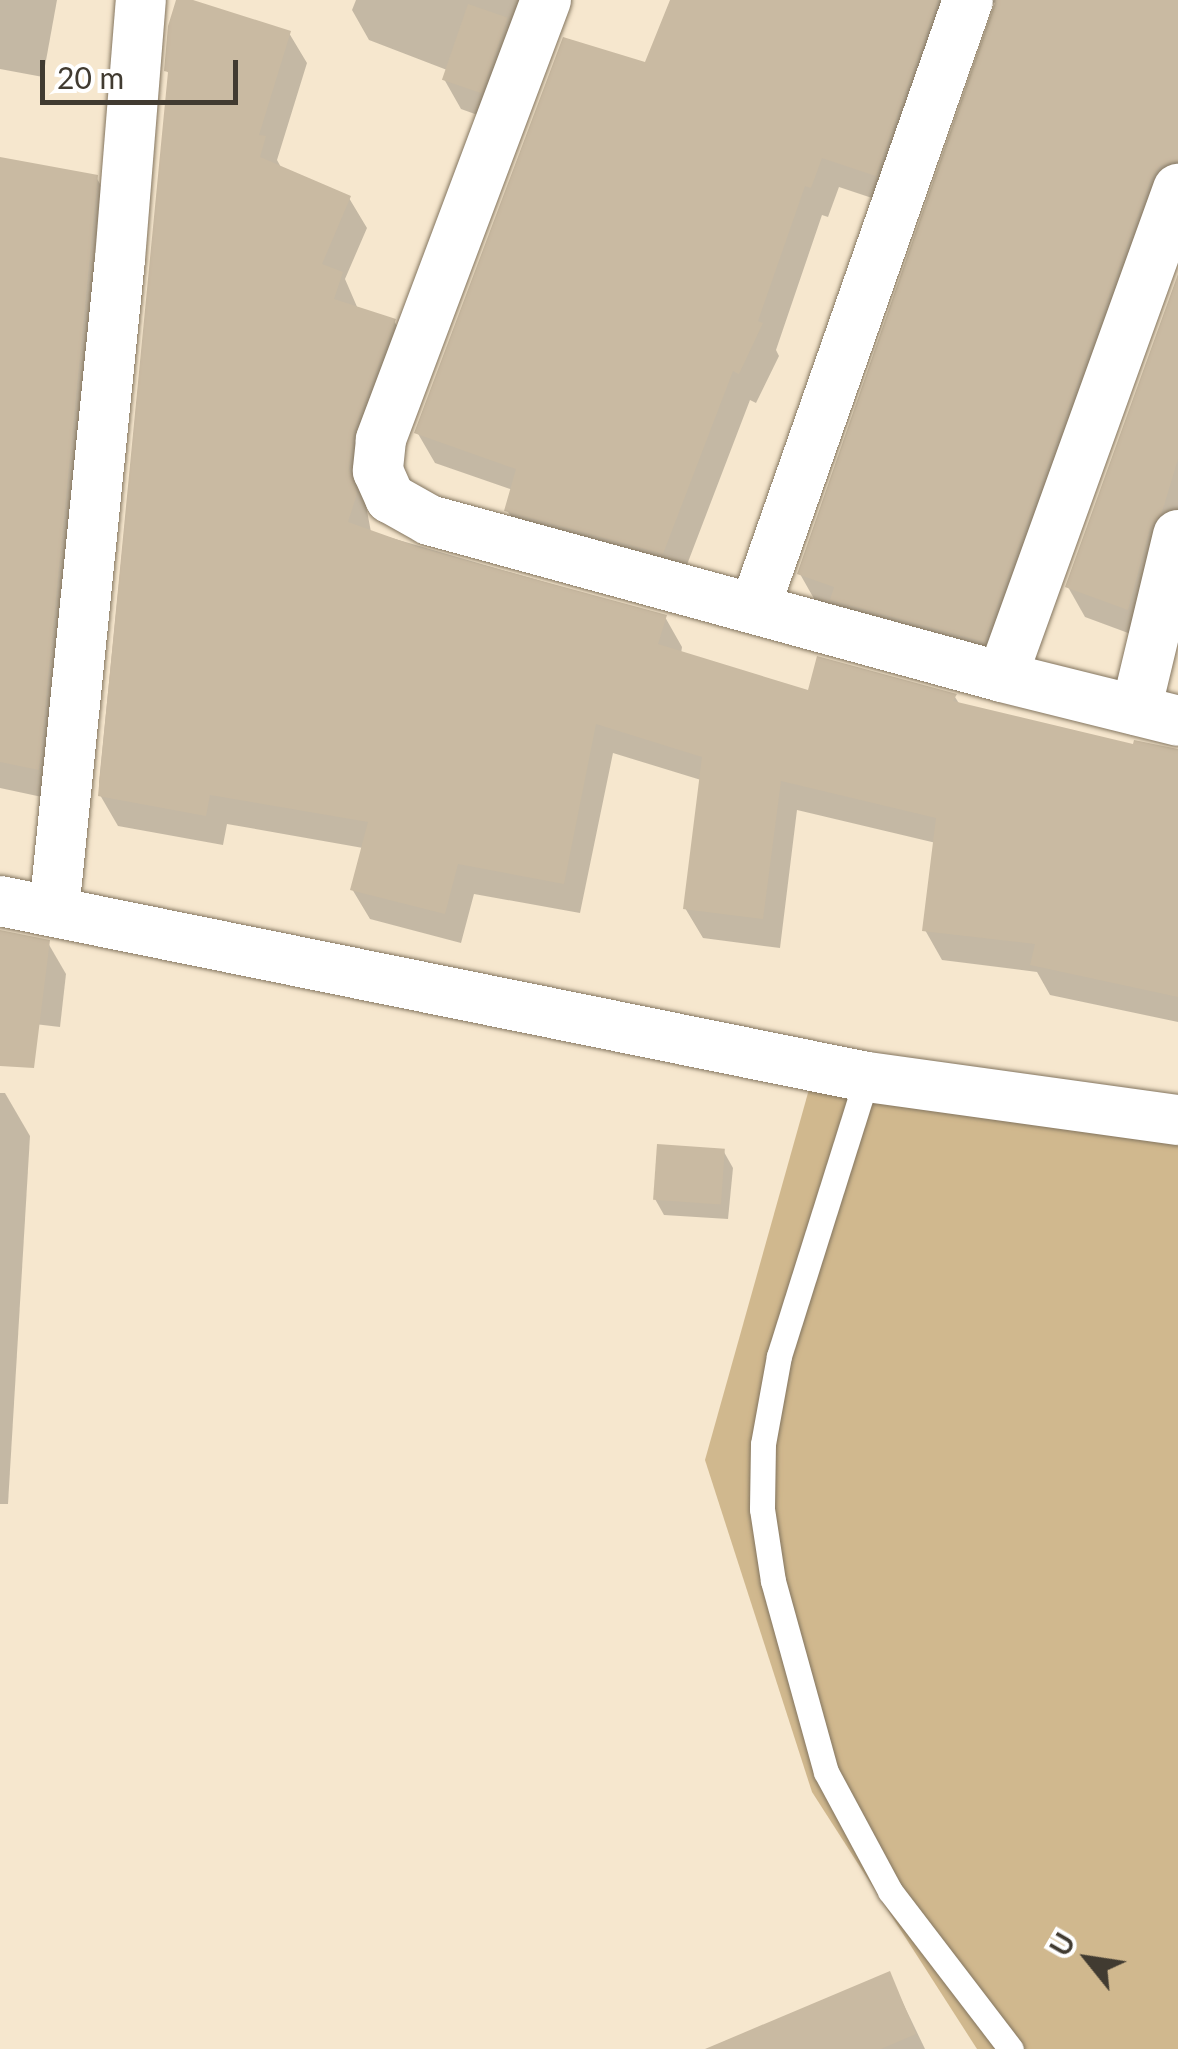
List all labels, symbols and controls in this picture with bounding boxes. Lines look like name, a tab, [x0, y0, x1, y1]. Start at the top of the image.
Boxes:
scale bar	[45, 40, 242, 102]
text: 20 m	[57, 59, 124, 95]
north arrow	[1038, 1909, 1138, 2009]
text: U	[1042, 1927, 1082, 1962]

